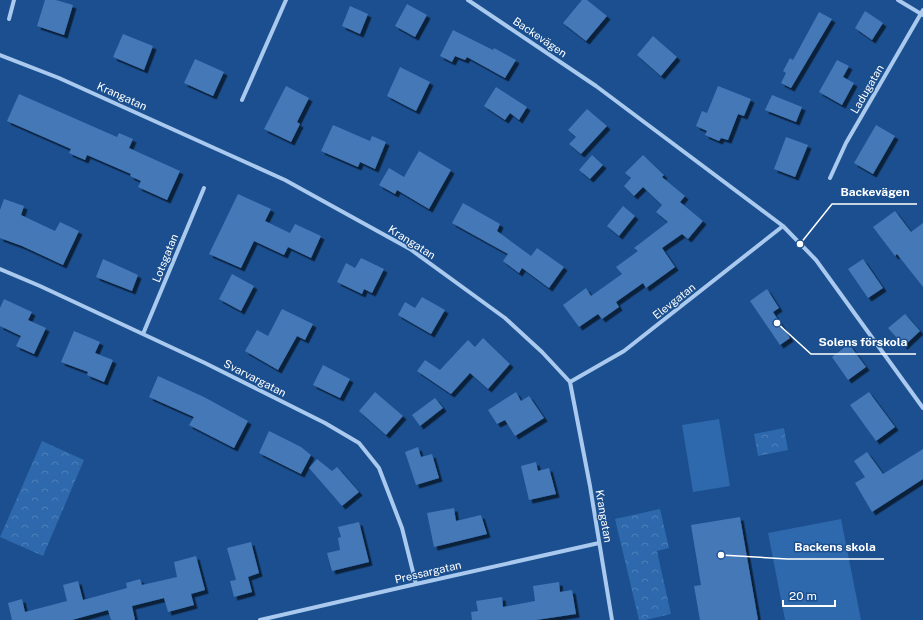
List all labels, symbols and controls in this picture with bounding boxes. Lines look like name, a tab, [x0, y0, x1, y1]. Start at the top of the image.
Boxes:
street label: Backevägen	[511, 15, 569, 59]
street label: Ladugatan	[848, 62, 886, 116]
street label: Krangatan	[95, 80, 149, 112]
callout: Backevägen	[832, 180, 917, 204]
text: Backevägen	[840, 185, 910, 199]
street label: Krangatan	[386, 223, 438, 261]
street label: Lotsgatan	[150, 232, 180, 284]
street label: Elevgatan	[650, 281, 698, 321]
callout: Solens förskola	[811, 330, 916, 354]
text: Solens förskola	[819, 335, 908, 349]
street label: Svarvargatan	[222, 357, 288, 399]
street label: Krangatan	[593, 489, 615, 543]
callout: Backens skola	[787, 535, 884, 559]
text: Backens skola	[794, 540, 876, 554]
street label: Pressargatan	[394, 559, 462, 585]
scale bar	[783, 582, 835, 608]
text: 20 m	[789, 589, 817, 603]

